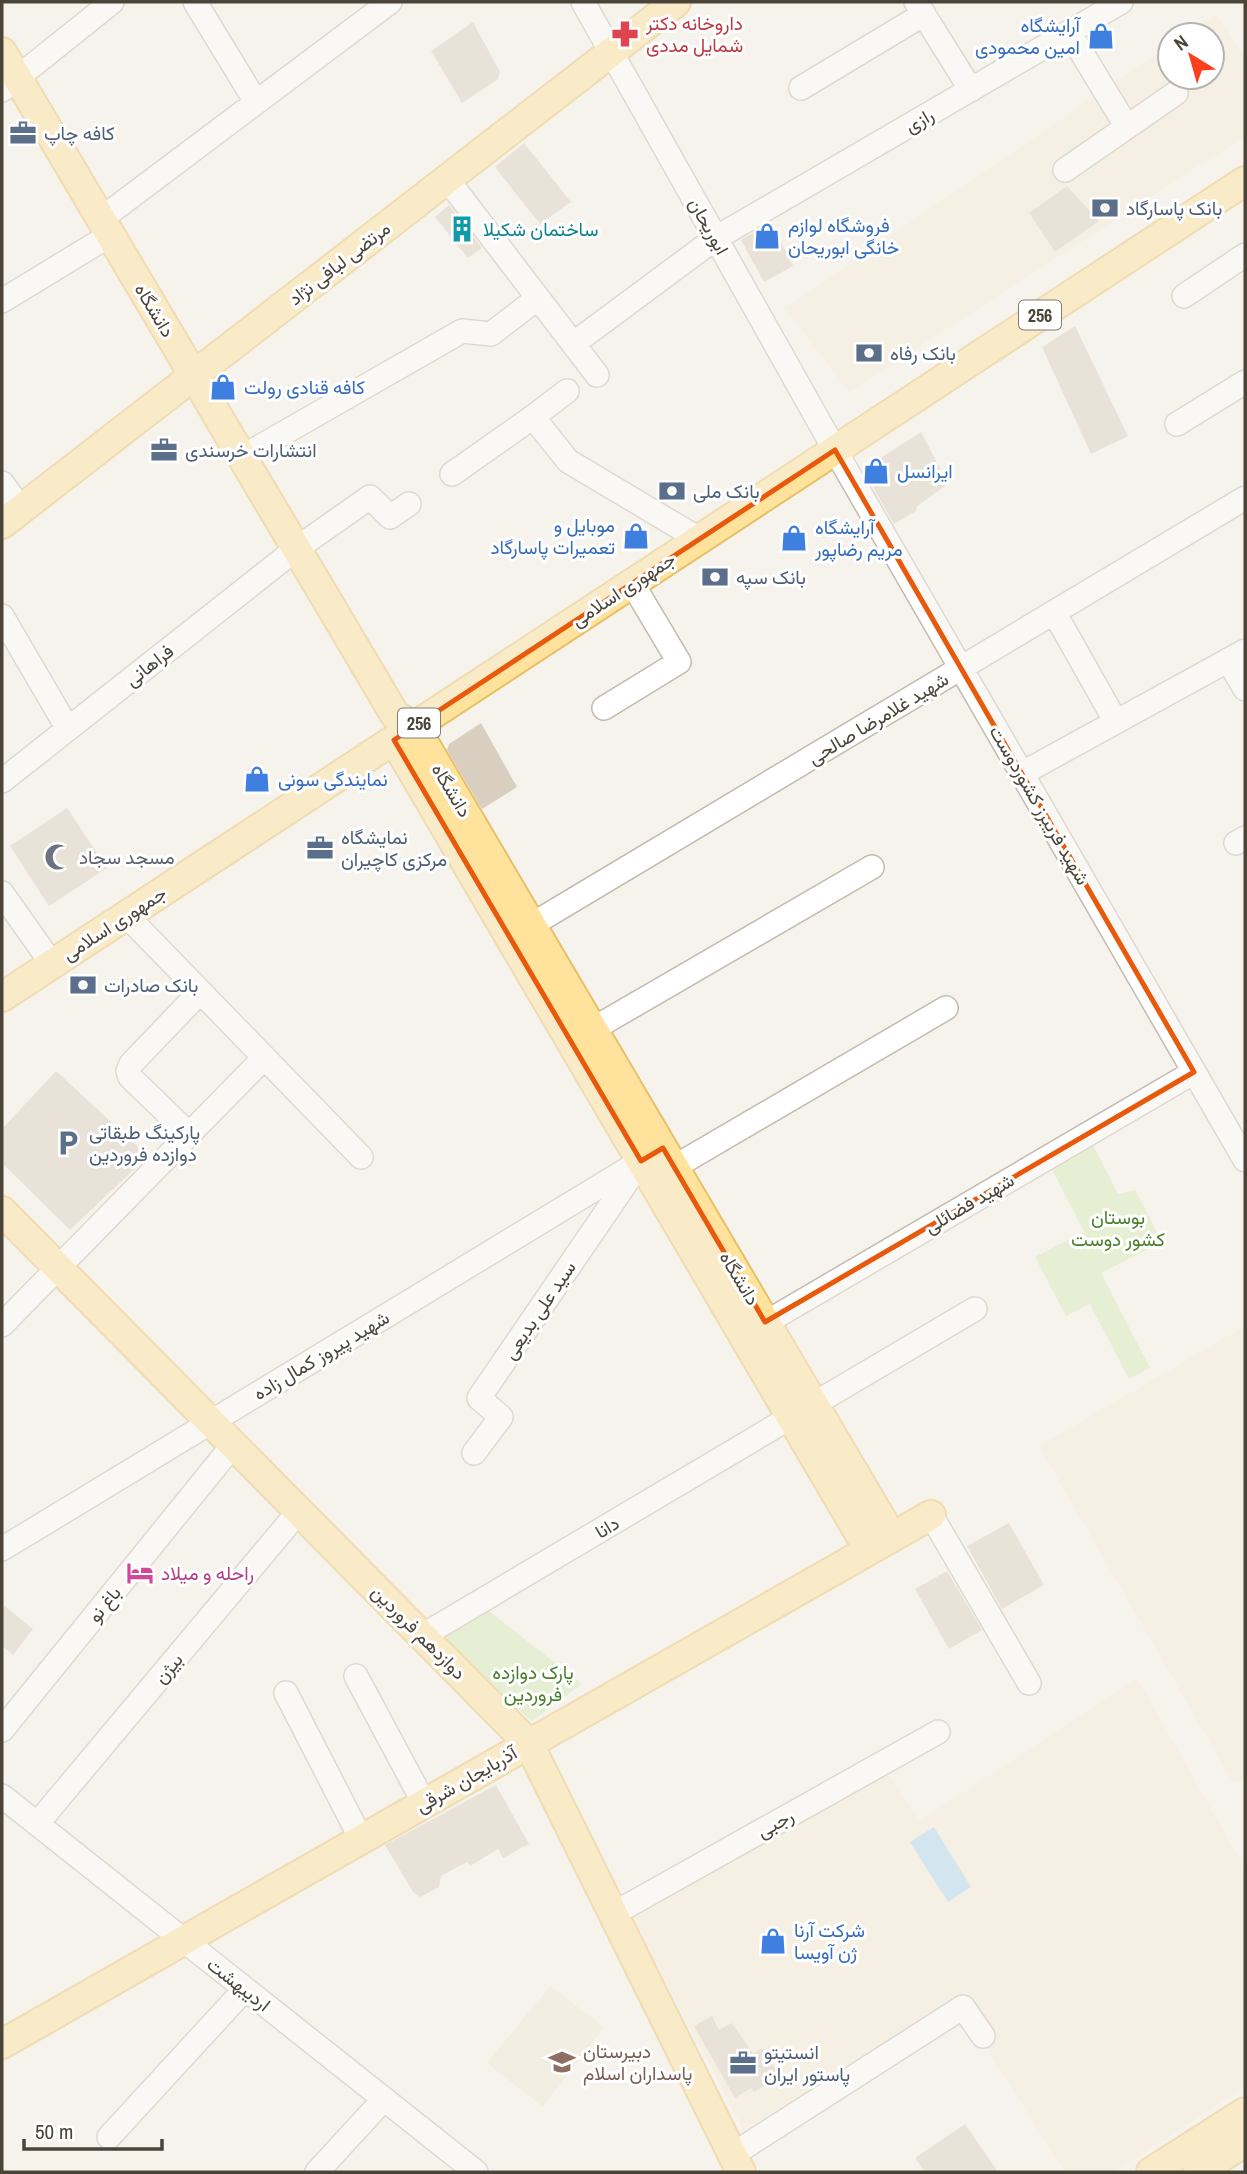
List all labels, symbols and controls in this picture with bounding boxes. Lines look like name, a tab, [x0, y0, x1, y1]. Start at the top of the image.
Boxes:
place label: داروخانه دکتر شمایل مددی	[645, 10, 743, 58]
place label: آرایشگاه امین محمودی	[975, 12, 1082, 60]
pharmacy icon: داروخانه دکتر شمایل مددی	[610, 19, 640, 49]
shop icon: آرایشگاه امین محمودی	[1086, 21, 1116, 51]
north arrow	[1156, 21, 1226, 91]
text: N	[1168, 29, 1193, 56]
street label: رازی	[900, 101, 938, 139]
office icon: کافه چاپ	[8, 118, 38, 148]
place label: کافه چاپ	[44, 120, 115, 147]
street label: ابوریحان	[683, 193, 735, 259]
bank icon: بانک پاسارگاد	[1090, 193, 1120, 223]
place label: بانک پاسارگاد	[1126, 195, 1222, 222]
place label: فروشگاه لوازم خانگی ابوریحان	[788, 212, 899, 260]
building icon: ساختمان شکیلا	[447, 214, 477, 244]
street label: مرتضی لبافی نژاد	[283, 215, 395, 311]
place label: ساختمان شکیلا	[483, 216, 599, 242]
shop icon: فروشگاه لوازم خانگی ابوریحان	[752, 221, 782, 251]
street label: دانشگاه	[129, 278, 181, 342]
road number: 256	[1019, 300, 1061, 330]
bank icon: بانک رفاه	[854, 338, 884, 368]
place label: بانک رفاه	[890, 340, 956, 366]
shop icon: کافه قنادی رولت	[208, 372, 238, 402]
place label: کافه قنادی رولت	[244, 374, 365, 400]
office icon: انتشارات خرسندی	[149, 435, 179, 465]
place label: انتشارات خرسندی	[185, 437, 317, 463]
shop icon: ایرانسل	[861, 456, 891, 486]
place label: ایرانسل	[897, 458, 953, 484]
bank icon: بانک ملی	[657, 476, 687, 506]
place label: بانک ملی	[693, 478, 760, 504]
place label: موبایل و تعمیرات پاسارگاد	[490, 512, 615, 561]
place label: آرایشگاه مریم رضاپور	[814, 514, 903, 563]
shop icon: موبایل و تعمیرات پاسارگاد	[621, 521, 651, 551]
shop icon: آرایشگاه مریم رضاپور	[779, 523, 809, 553]
street label: جمهوری اسلامی	[566, 546, 680, 632]
bank icon: بانک سپه	[700, 562, 730, 592]
place label: بانک سپه	[736, 564, 806, 591]
street label: فراهانی	[119, 638, 179, 692]
street label: شهید غلامرضا صالحی	[803, 666, 953, 770]
road number: 256	[398, 708, 440, 738]
street label: شهید فریبرز کشوردوست	[984, 720, 1096, 890]
street label: دانشگاه	[426, 758, 478, 822]
shop icon: نمایندگی سونی	[242, 764, 272, 794]
place label: نمایندگی سونی	[278, 766, 388, 792]
place label: نمایشگاه مرکزی کاچیران	[341, 824, 447, 873]
office icon: نمایشگاه مرکزی کاچیران	[305, 833, 335, 863]
mosque icon: مسجد سجاد	[43, 842, 73, 872]
place label: مسجد سجاد	[79, 844, 175, 870]
street label: جمهوری اسلامی	[57, 880, 171, 966]
bank icon: بانک صادرات	[68, 970, 98, 1000]
place label: بانک صادرات	[104, 972, 198, 998]
place label: پارکینگ طبقاتی دوازده فروردین	[89, 1119, 200, 1167]
parking icon: پارکینگ طبقاتی دوازده فروردین	[53, 1128, 83, 1158]
street label: شهید فضائلی	[919, 1167, 1019, 1239]
park label: بوستان کشور دوست	[1071, 1204, 1165, 1252]
street label: دانشگاه	[714, 1246, 766, 1310]
street label: سید علی بدیعی	[496, 1256, 582, 1364]
street label: شهید پیروز کمال زاده	[248, 1304, 394, 1407]
street label: دانا	[590, 1510, 624, 1544]
hotel icon: راحله و میلاد	[125, 1558, 155, 1588]
place label: راحله و میلاد	[161, 1560, 254, 1586]
street label: دوازدهم فروردین	[366, 1579, 472, 1685]
street label: باغ نو	[81, 1580, 127, 1628]
street label: بیژن	[148, 1647, 188, 1689]
park label: پارک دوازده فروردین	[492, 1659, 574, 1707]
street label: آذربایجان شرقی	[410, 1739, 523, 1819]
street label: رجبی	[752, 1802, 798, 1844]
place label: شرکت آرنا ژن آویسا	[794, 1917, 865, 1965]
shop icon: شرکت آرنا ژن آویسا	[758, 1926, 788, 1956]
street label: اردیبهشت	[202, 1951, 276, 2017]
place label: دبیرستان پاسداران اسلام	[583, 2038, 692, 2087]
place label: انستیتو پاستور ایران	[764, 2039, 850, 2088]
school or university icon: دبیرستان پاسداران اسلام	[547, 2047, 577, 2077]
office icon: انستیتو پاستور ایران	[728, 2048, 758, 2078]
scale bar	[24, 2108, 163, 2152]
text: 50 m	[35, 2117, 73, 2146]

